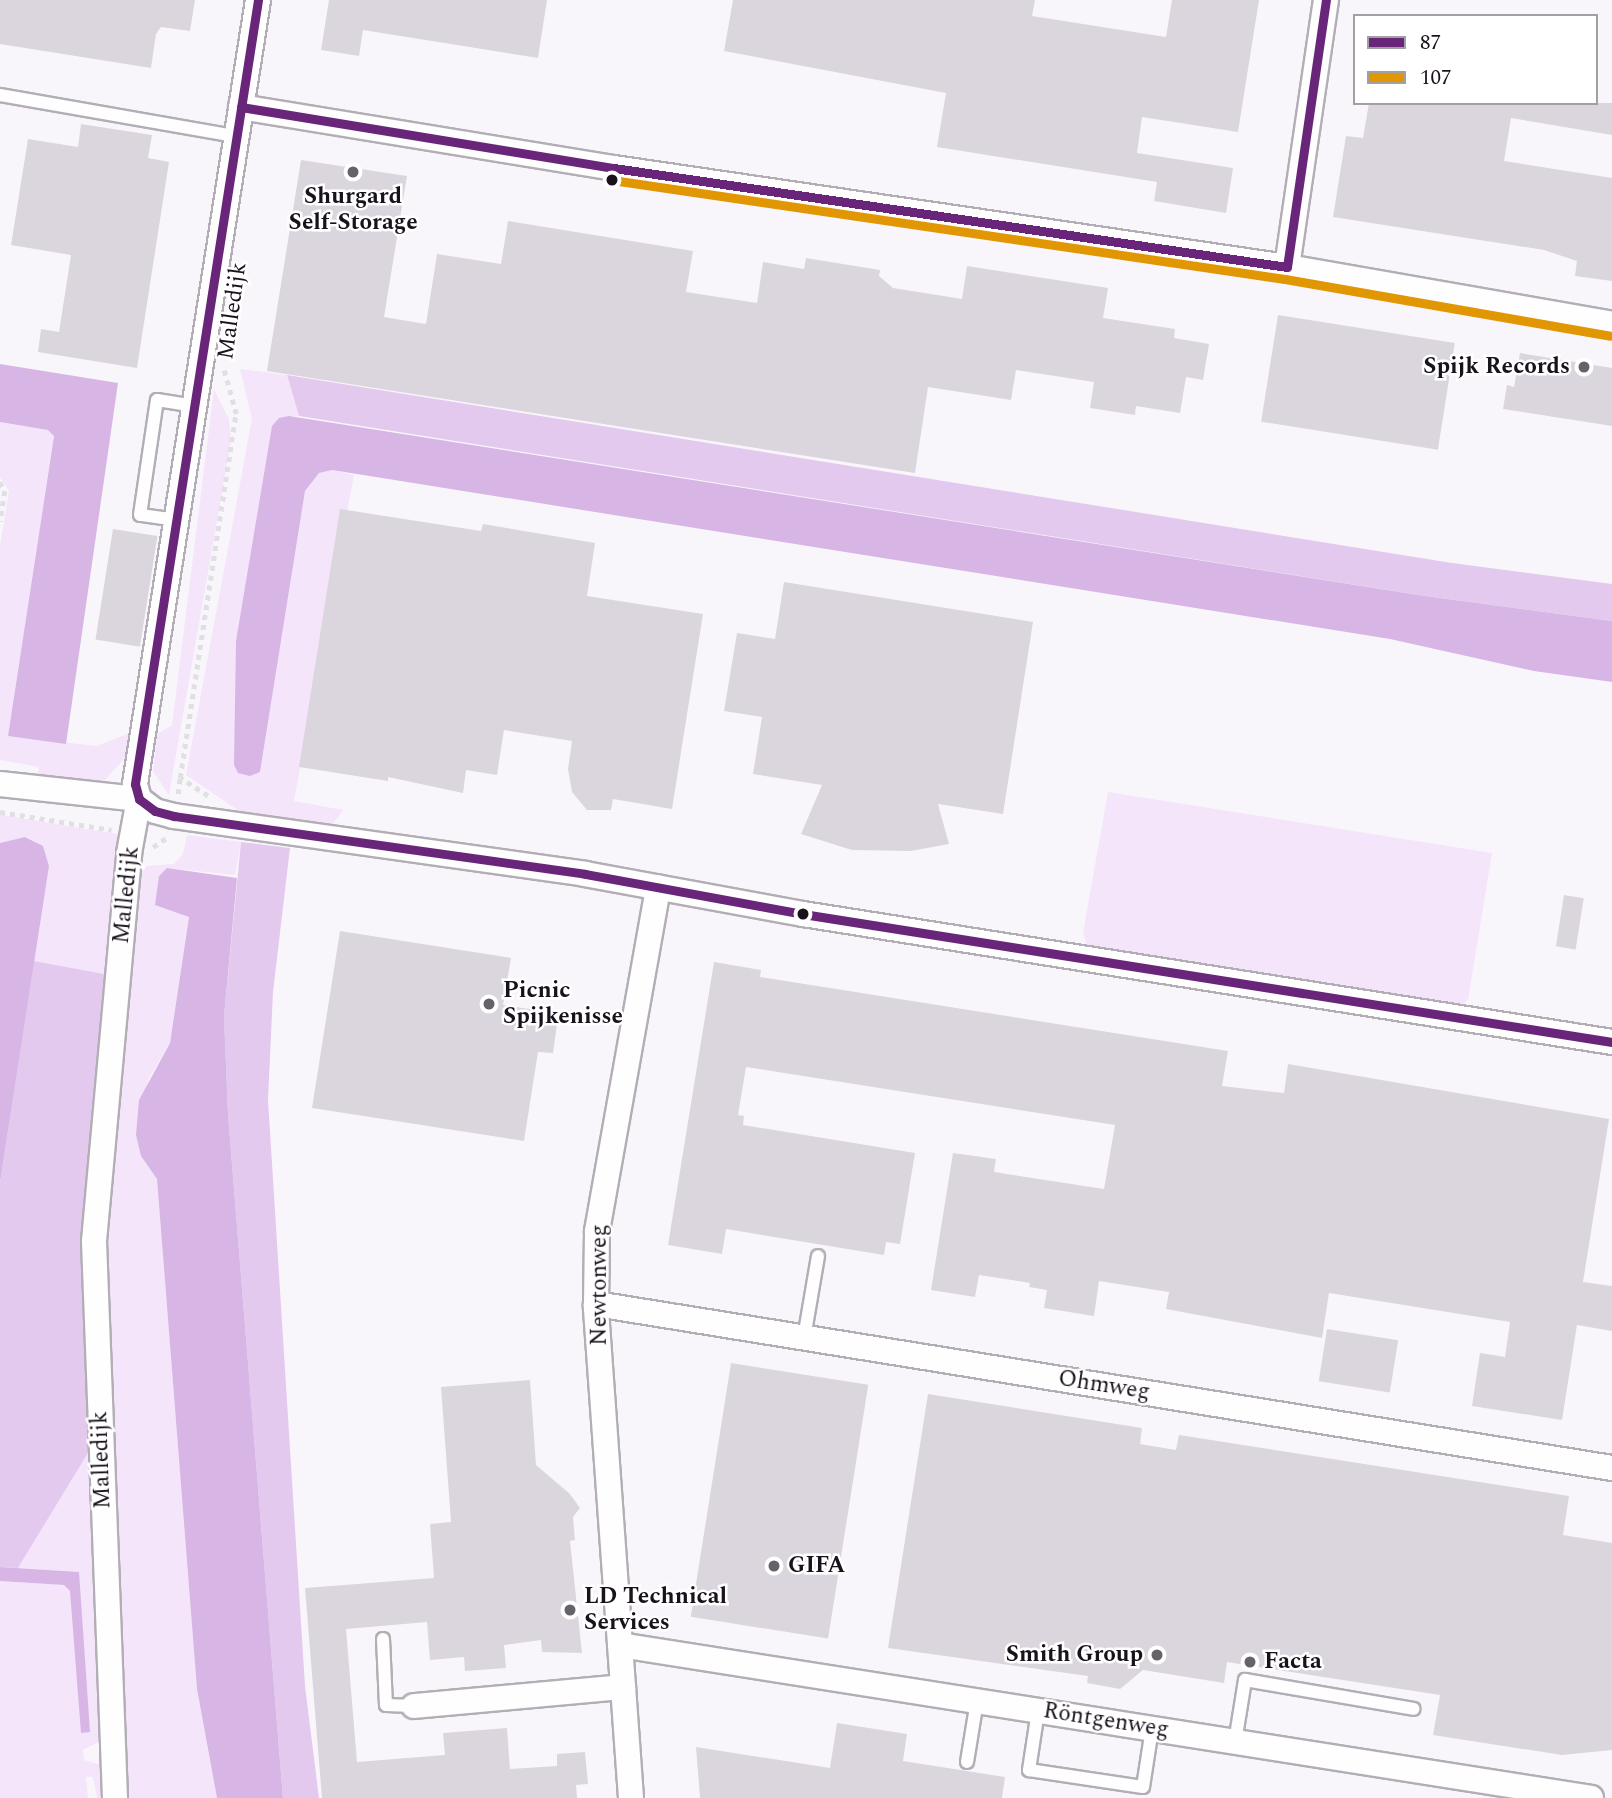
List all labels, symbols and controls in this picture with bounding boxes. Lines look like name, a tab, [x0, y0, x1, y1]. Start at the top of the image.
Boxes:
legend	[1353, 14, 1598, 105]
text: 87	[1420, 27, 1441, 59]
text: 107	[1420, 62, 1452, 94]
marker: Shurgard Self-Storage	[345, 164, 361, 180]
unlabelled marker	[605, 173, 619, 187]
place label: Shurgard Self-Storage	[288, 183, 418, 237]
street label: Malledijk	[213, 261, 253, 361]
place label: Spijk Records	[1423, 353, 1570, 381]
marker: Spijk Records	[1576, 359, 1592, 375]
street label: Malledijk	[108, 845, 146, 945]
unlabelled marker	[796, 907, 810, 921]
place label: Picnic Spijkenisse	[503, 977, 623, 1031]
marker: Picnic Spijkenisse	[481, 996, 497, 1012]
street label: Newtonweg	[586, 1224, 614, 1346]
street label: Ohmweg	[1056, 1365, 1152, 1407]
street label: Malledijk	[86, 1411, 118, 1509]
place label: GIFA	[788, 1552, 845, 1580]
marker: GIFA	[766, 1558, 782, 1574]
place label: LD Technical Services	[584, 1583, 727, 1637]
marker: LD Technical Services	[562, 1602, 578, 1618]
place label: Smith Group	[1006, 1641, 1143, 1669]
marker: Smith Group	[1149, 1647, 1165, 1663]
place label: Facta	[1264, 1648, 1322, 1676]
marker: Facta	[1242, 1654, 1258, 1670]
street label: Röntgenweg	[1041, 1697, 1171, 1745]

